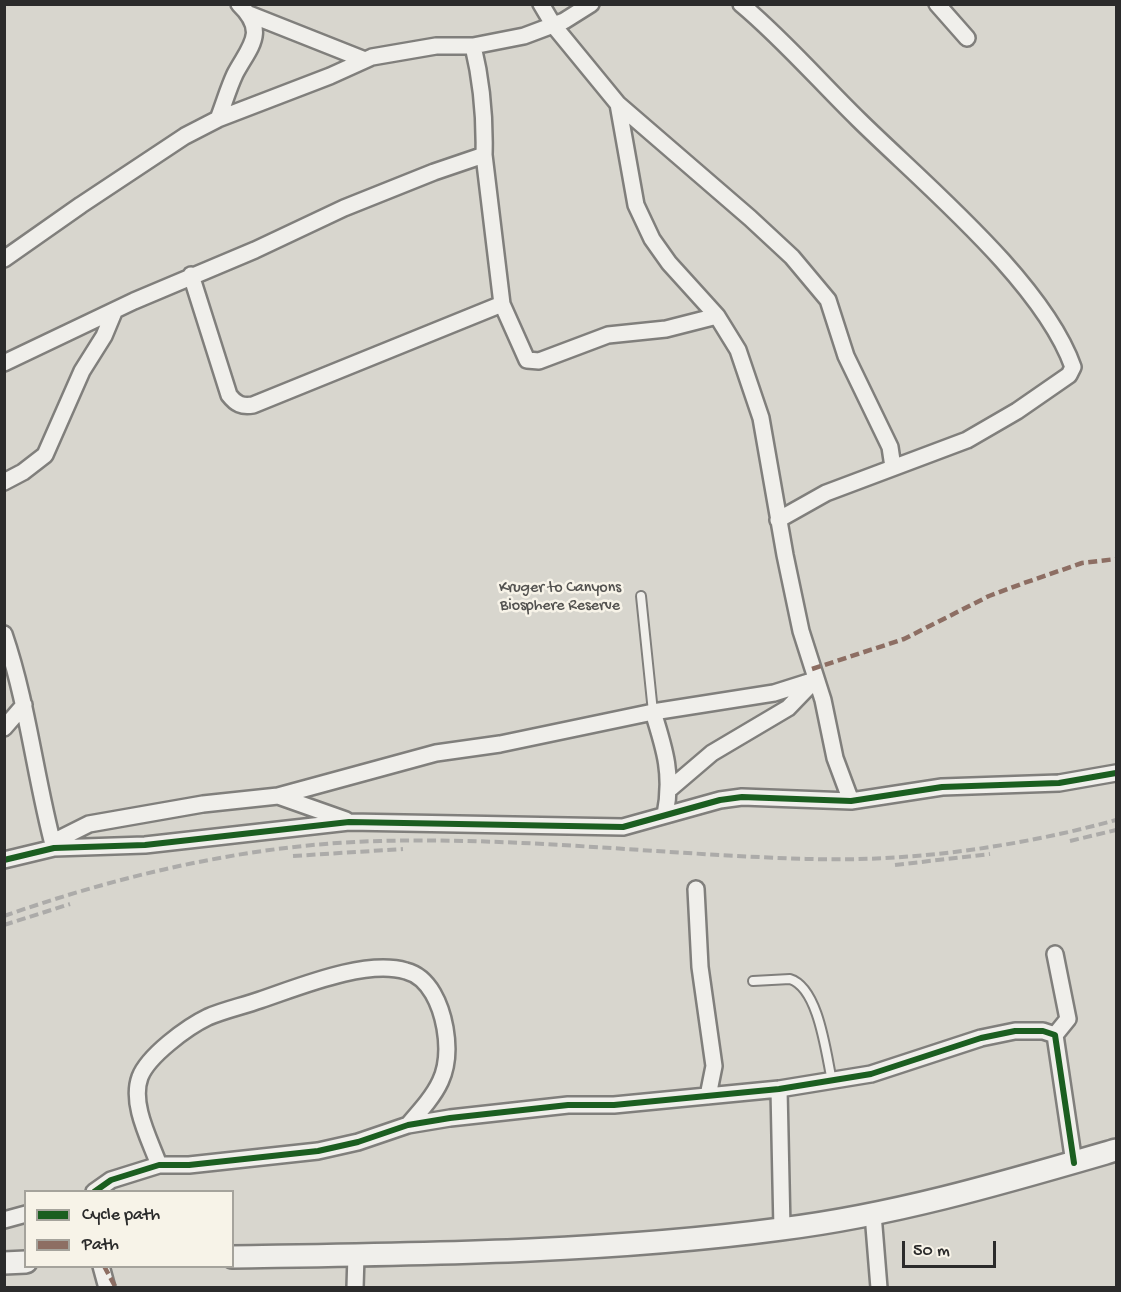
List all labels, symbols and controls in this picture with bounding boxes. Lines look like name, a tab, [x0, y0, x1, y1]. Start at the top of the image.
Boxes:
park label: Kruger to Canyons Biosphere Reserve	[499, 579, 621, 617]
legend	[24, 1190, 234, 1268]
text: Cycle path	[82, 1205, 160, 1226]
scale bar	[905, 1229, 1000, 1267]
text: Path	[82, 1235, 119, 1256]
text: 50 m	[913, 1241, 950, 1262]

